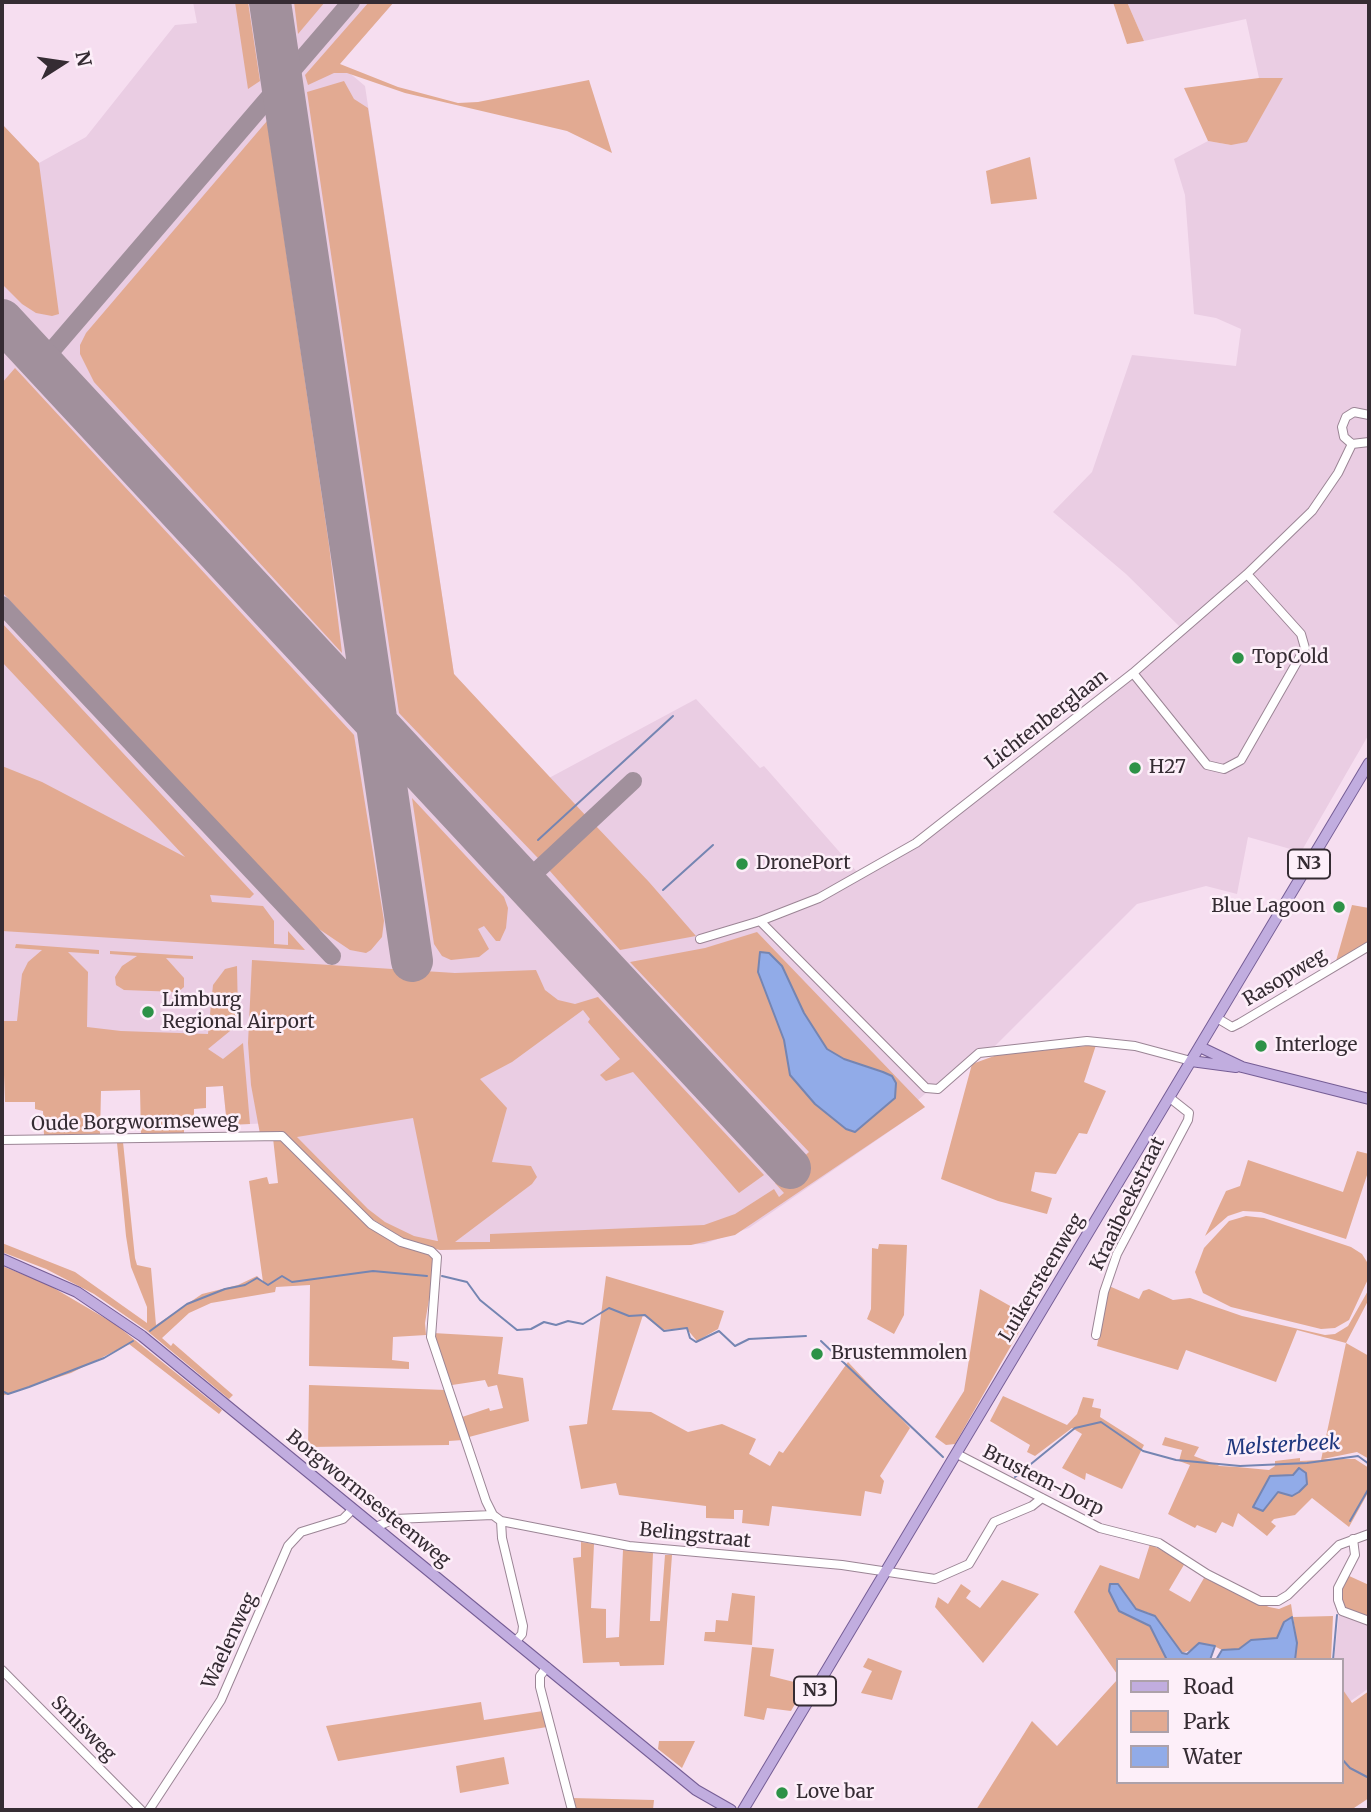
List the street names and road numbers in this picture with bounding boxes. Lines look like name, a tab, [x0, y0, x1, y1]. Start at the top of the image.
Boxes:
street label: Lichtenberglaan	[981, 665, 1113, 775]
road number: N3	[1288, 850, 1330, 878]
street label: Rasopweg	[1239, 944, 1331, 1012]
street label: Oude Borgwormseweg	[31, 1110, 239, 1136]
street label: Kraaibeekstraat	[1086, 1134, 1170, 1274]
street label: Luikersteenweg	[995, 1210, 1089, 1346]
street label: Borgwormsesteenweg	[281, 1426, 455, 1572]
street label: Brustem-Dorp	[979, 1441, 1107, 1521]
street label: Belingstraat	[638, 1519, 752, 1553]
street label: Waelenweg	[198, 1589, 262, 1693]
road number: N3	[794, 1676, 836, 1706]
street label: Smisweg	[46, 1692, 120, 1766]

